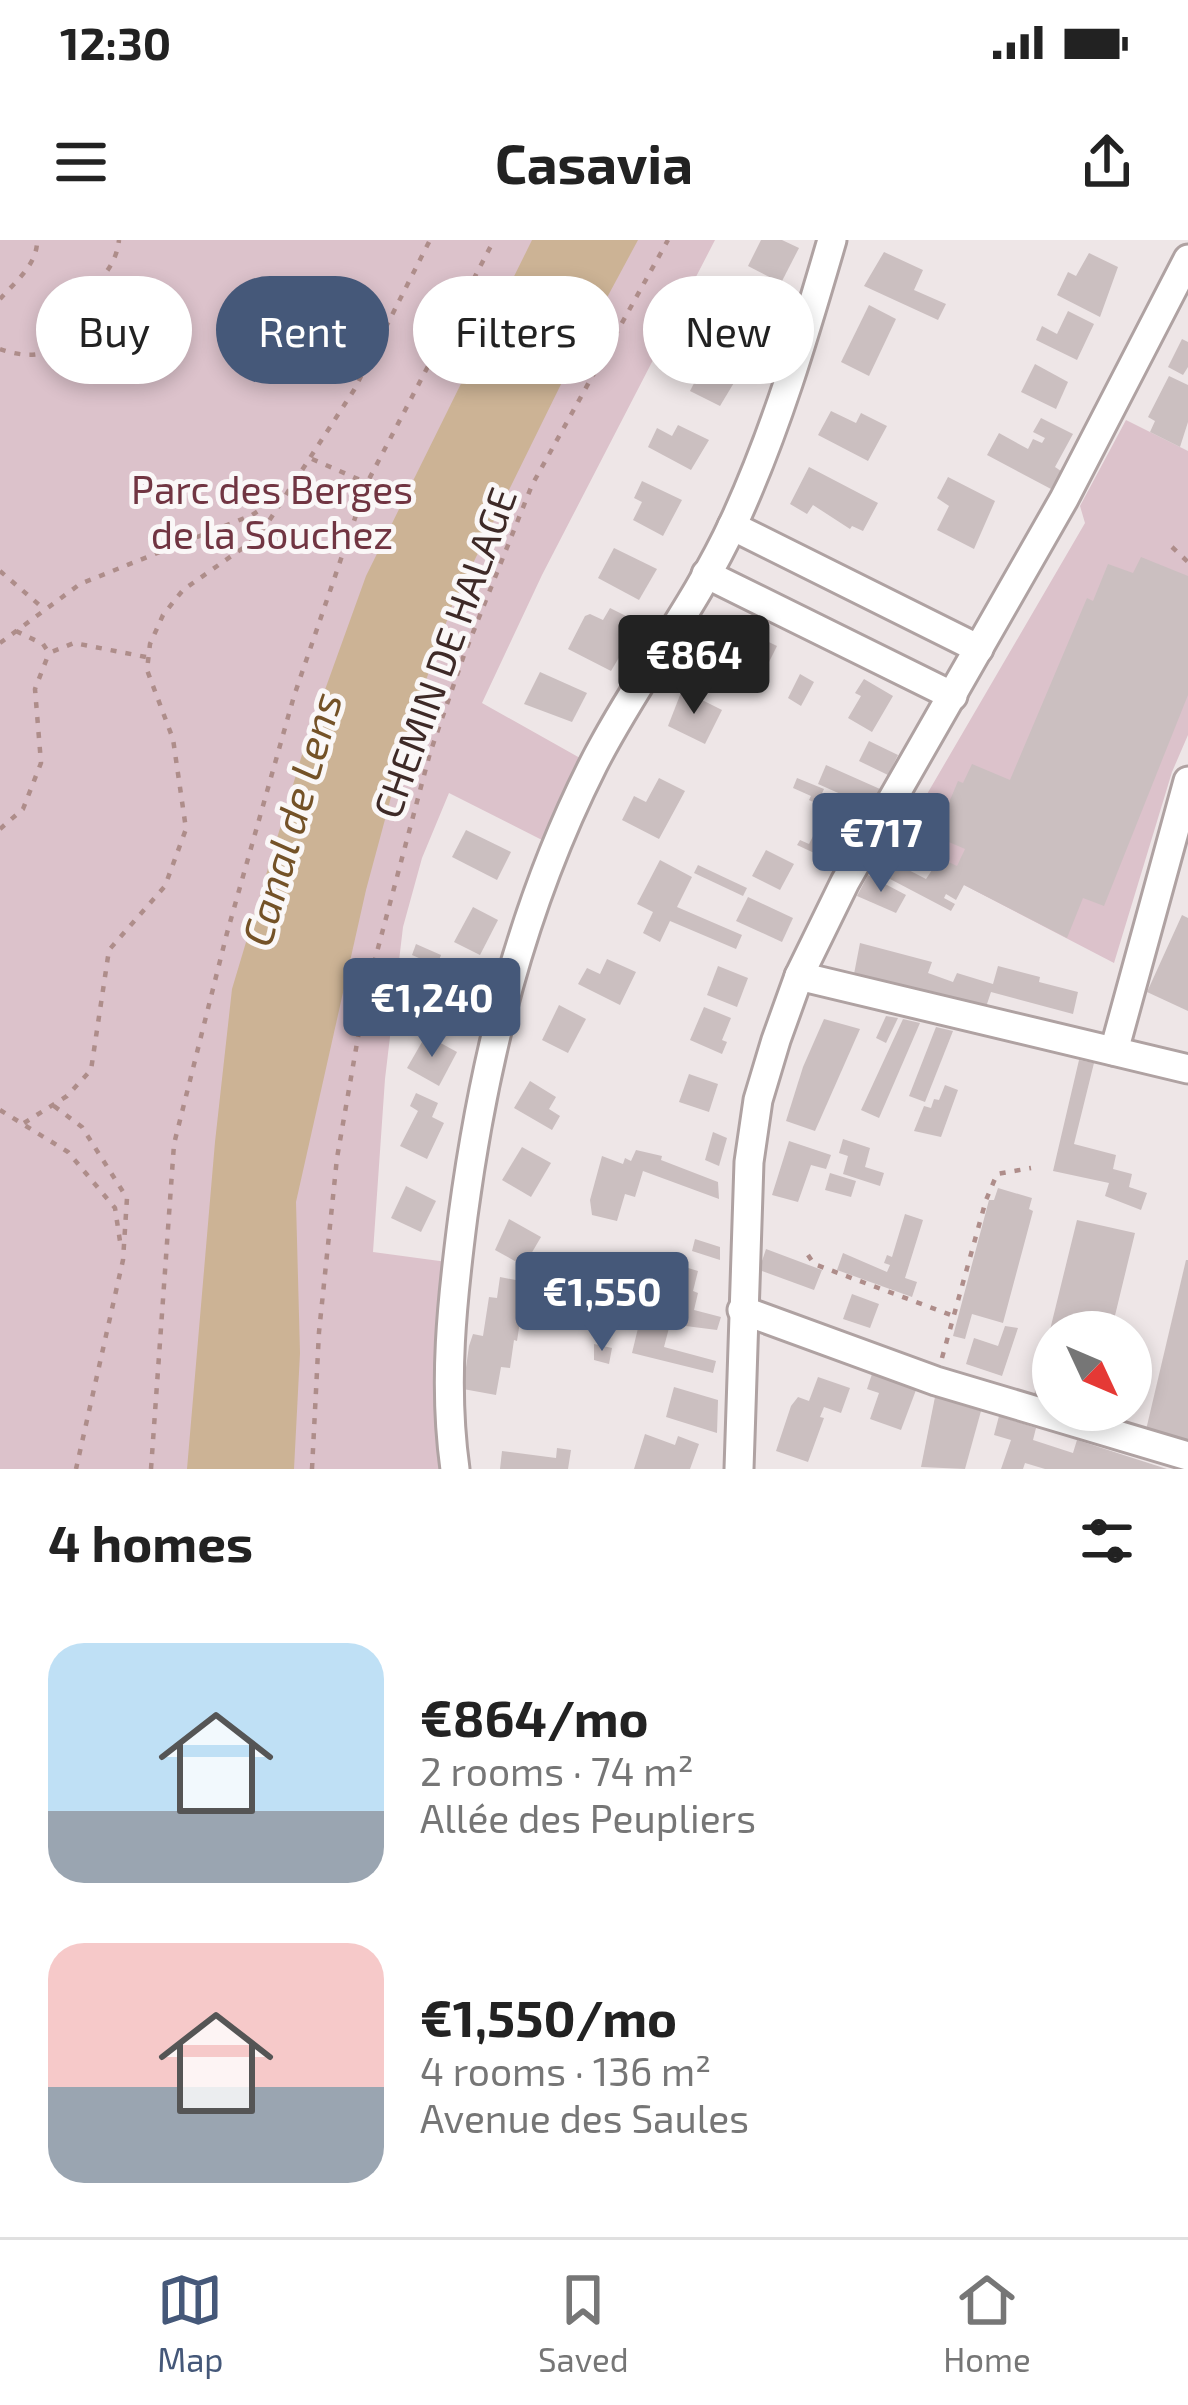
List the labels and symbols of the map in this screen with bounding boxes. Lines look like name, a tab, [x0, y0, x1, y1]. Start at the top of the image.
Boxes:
park label: Parc des Berges de la Souchez	[131, 465, 413, 557]
street label: CHEMIN DE HALAGE	[362, 481, 525, 824]
pin: €864	[623, 615, 765, 717]
water label: Canal de Lens	[230, 686, 350, 951]
pin: €717	[810, 793, 952, 895]
pin: €1,240	[334, 958, 530, 1060]
pin: €1,550	[504, 1252, 700, 1354]
north arrow	[1032, 1311, 1152, 1431]

